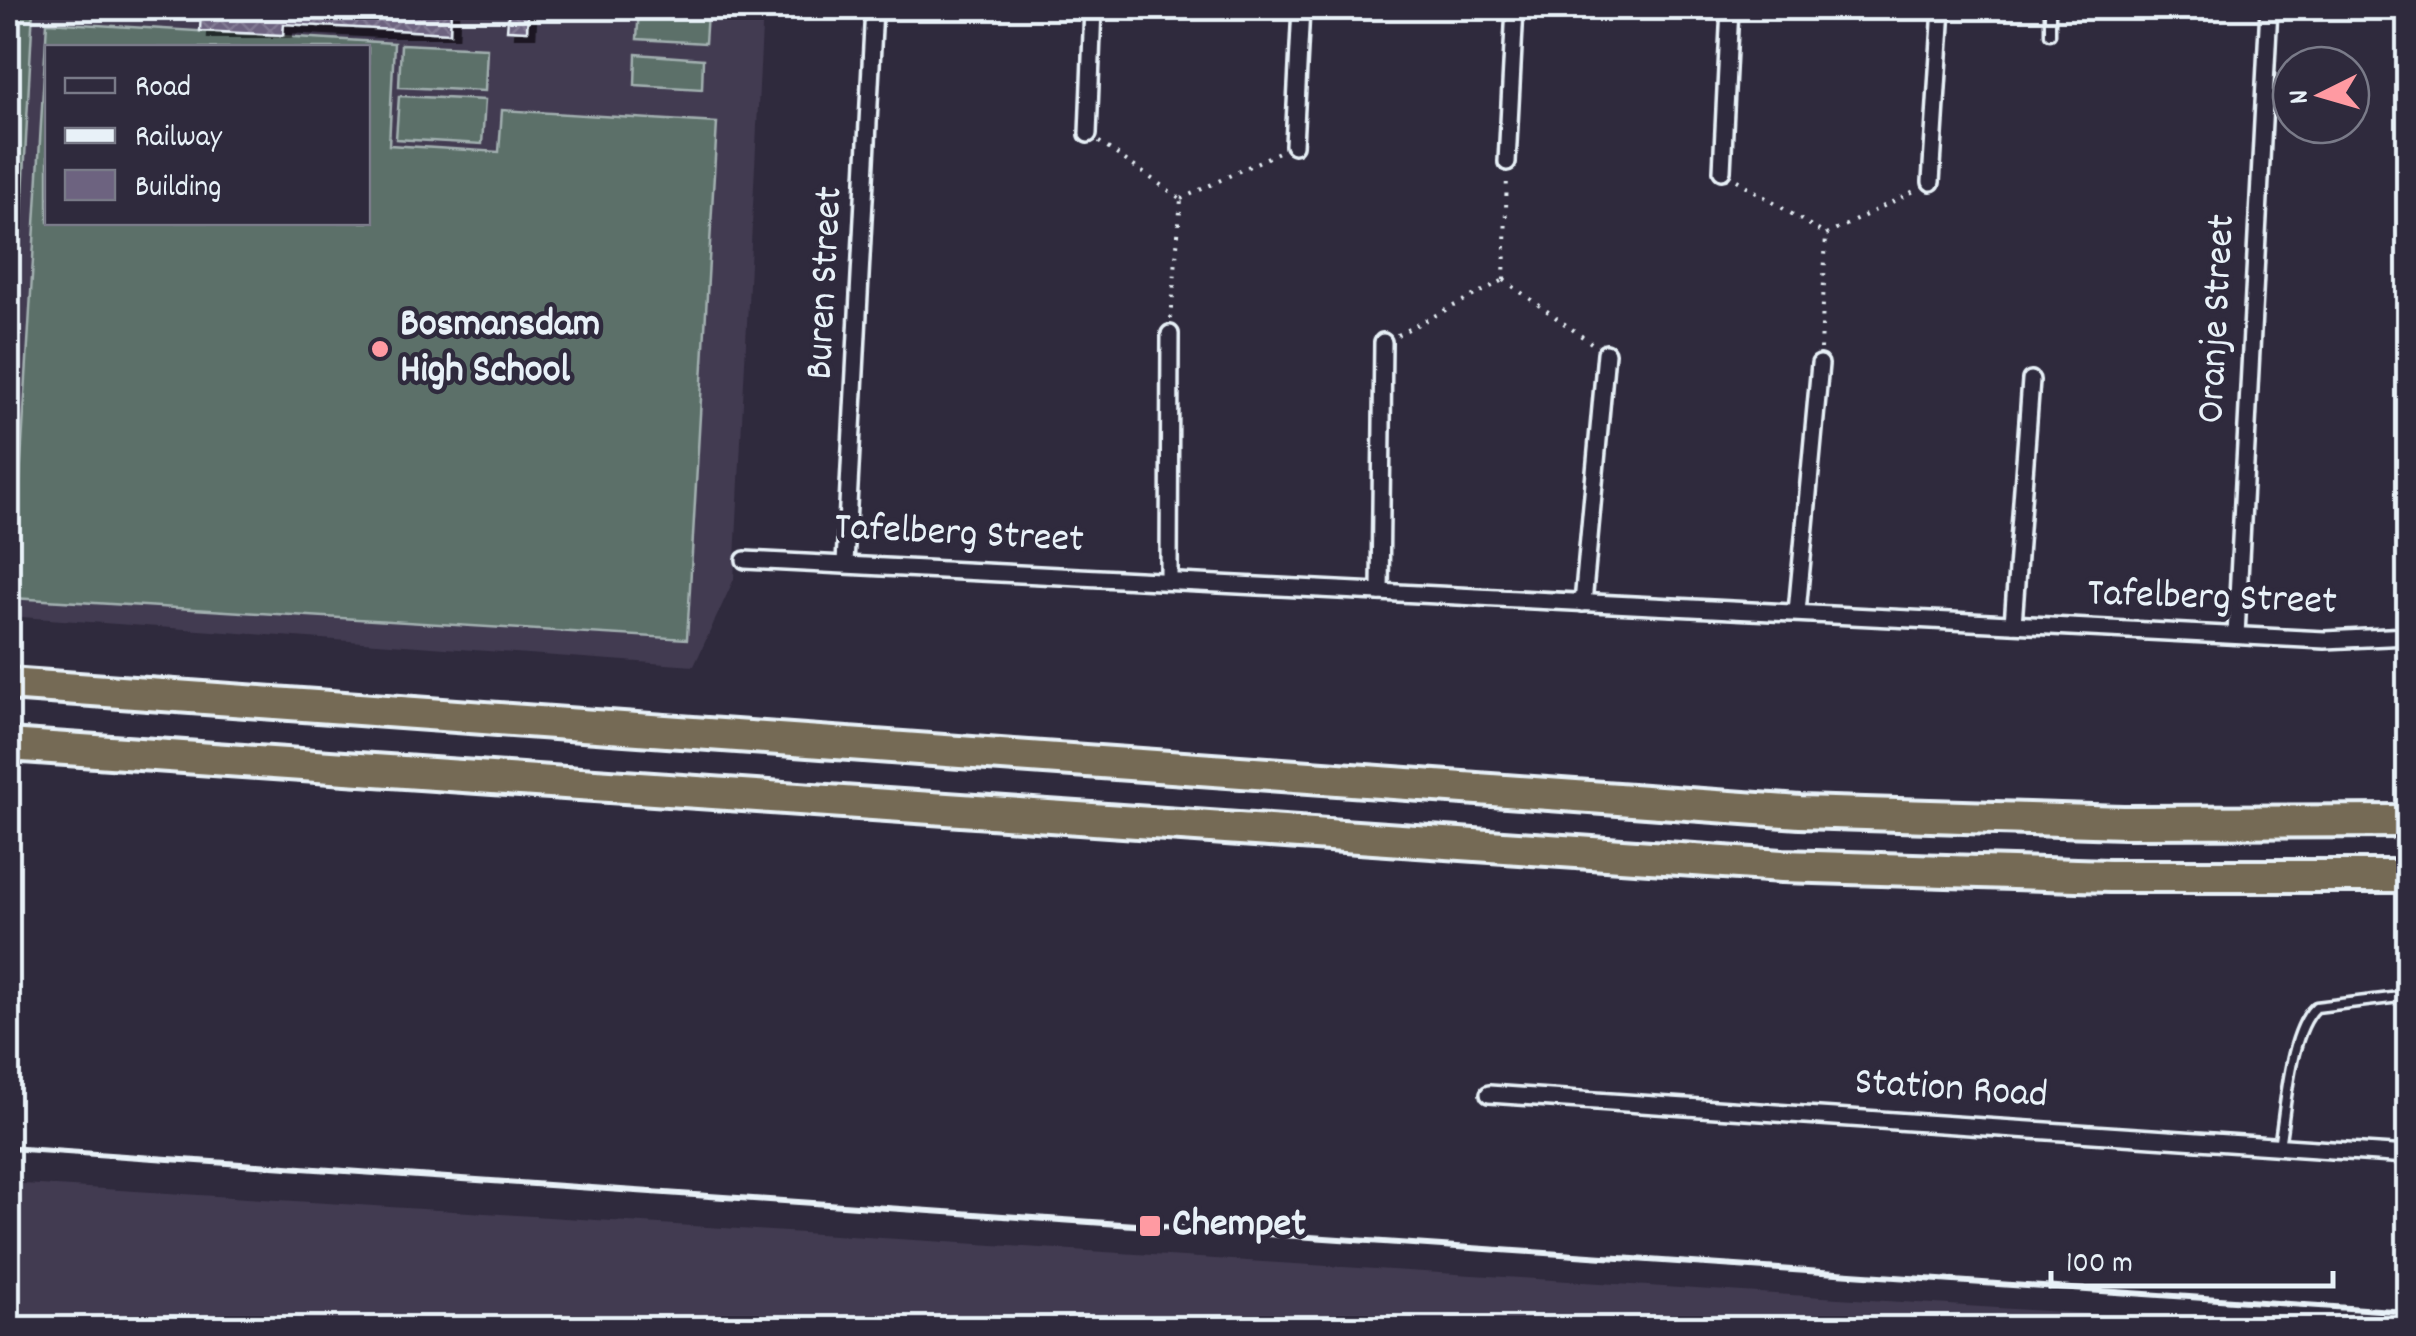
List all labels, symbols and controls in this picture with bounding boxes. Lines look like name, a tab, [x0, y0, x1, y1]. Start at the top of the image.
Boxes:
legend	[45, 45, 370, 225]
north arrow	[2271, 45, 2371, 145]
text: Road	[135, 68, 191, 111]
text: N	[2281, 88, 2322, 105]
text: Railway	[135, 118, 223, 161]
text: Building	[135, 168, 221, 211]
street label: Buren Street	[793, 185, 861, 381]
street label: Oranje Street	[2185, 213, 2253, 425]
place label: Bosmansdam High School	[400, 298, 600, 401]
marker: Bosmansdam High School	[369, 338, 391, 360]
street label: Tafelberg Street	[833, 501, 1085, 571]
street label: Tafelberg Street	[2086, 567, 2338, 633]
street label: Station Road	[1853, 1056, 2049, 1126]
place label: Chempet	[1172, 1198, 1306, 1255]
marker: Chempet	[1137, 1213, 1163, 1239]
scale bar	[2051, 1226, 2334, 1288]
text: 100 m	[2066, 1244, 2133, 1287]

